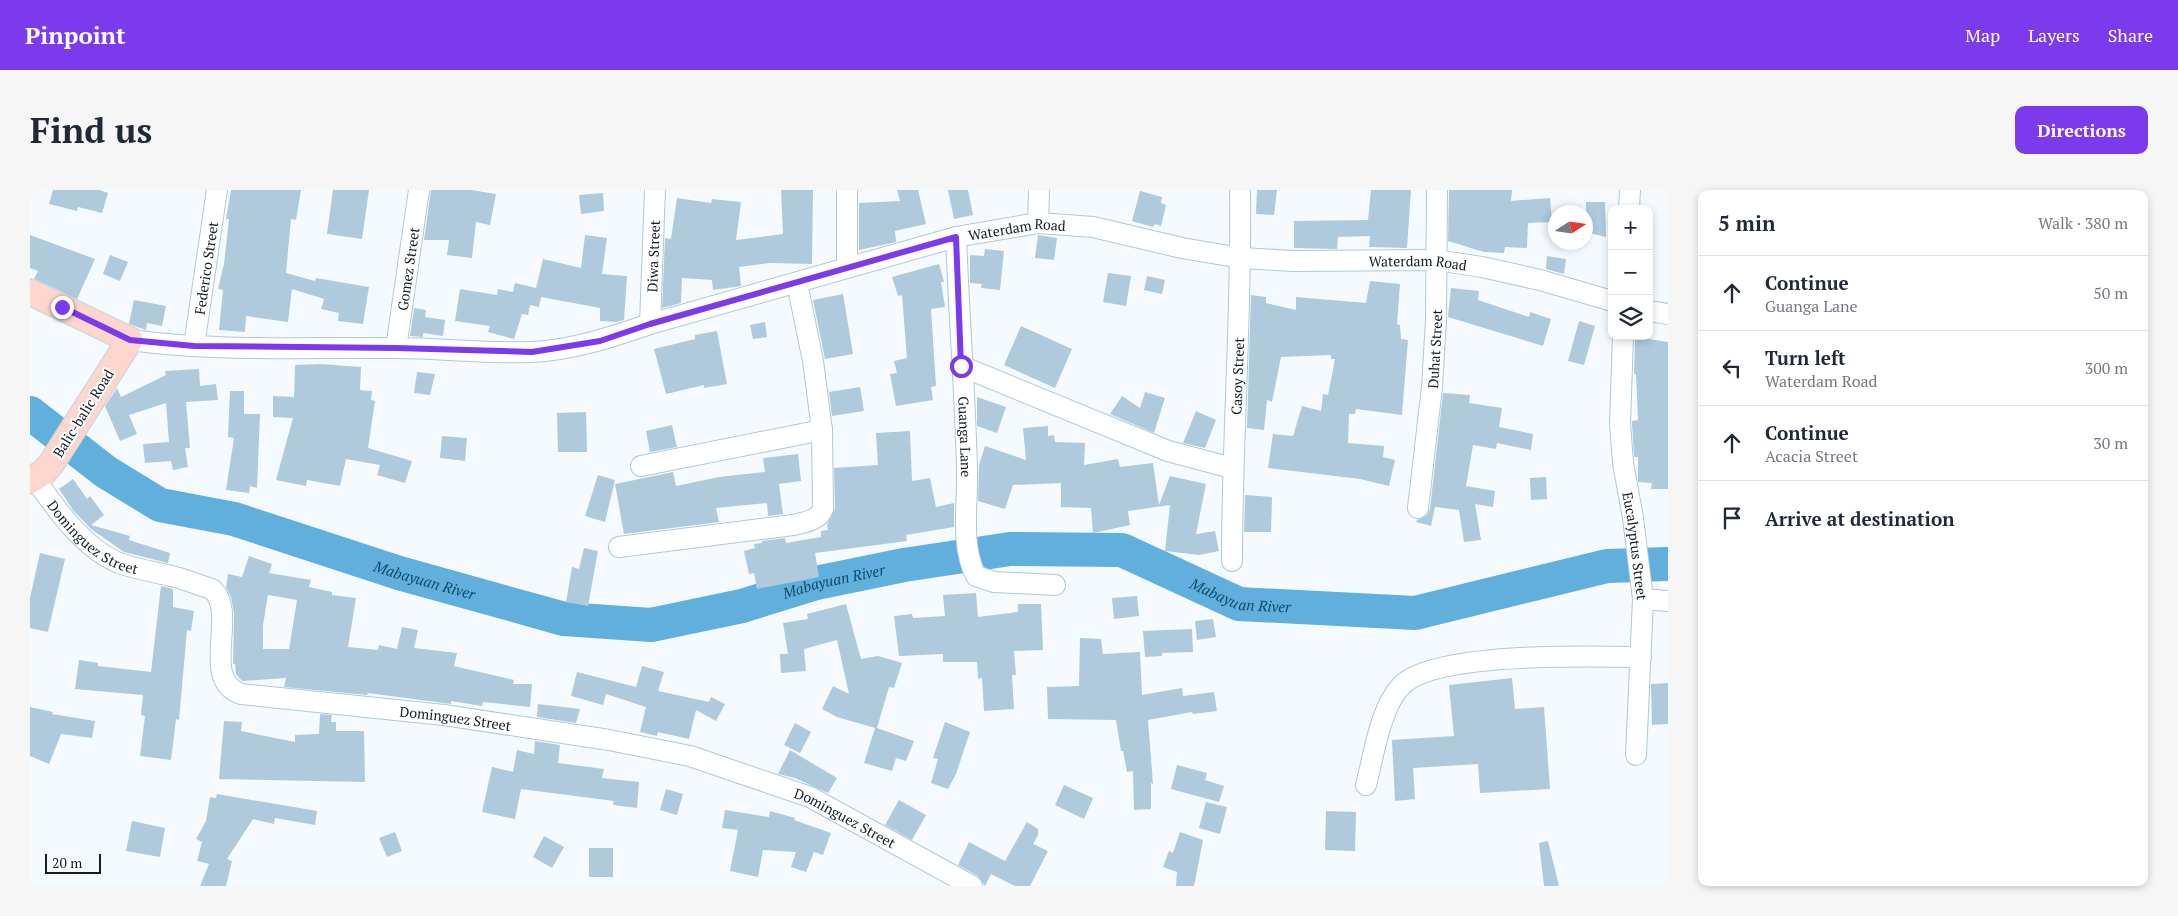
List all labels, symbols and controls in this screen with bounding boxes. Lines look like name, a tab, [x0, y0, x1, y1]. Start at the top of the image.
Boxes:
text: Pinpoint	[25, 19, 126, 51]
text: Map	[1965, 23, 2000, 47]
text: Layers	[2028, 23, 2080, 47]
text: Share	[2108, 23, 2153, 47]
button: Directions	[2015, 106, 2148, 154]
text: Find us	[30, 107, 152, 153]
north arrow	[1548, 205, 1593, 250]
map controls	[1608, 205, 1653, 340]
button: +	[1608, 205, 1653, 250]
text: 5 min	[1718, 209, 1775, 237]
text: Walk · 380 m	[2038, 212, 2128, 234]
street label: Waterdam Road	[967, 213, 1067, 244]
street label: Federico Street	[189, 219, 222, 316]
street label: Diwa Street	[642, 219, 663, 292]
street label: Gomez Street	[392, 225, 423, 312]
street label: Waterdam Road	[1369, 250, 1469, 274]
button: −	[1608, 250, 1653, 295]
text: Continue	[1765, 270, 1849, 295]
icon: ahead	[1718, 279, 1746, 307]
text: 50 m	[2093, 282, 2128, 304]
button: layers	[1608, 295, 1653, 340]
text: Guanga Lane	[1765, 295, 1858, 317]
route end	[51, 296, 74, 319]
street label: Duhat Street	[1422, 308, 1446, 389]
street label: Casoy Street	[1226, 336, 1248, 415]
text: Turn left	[1765, 345, 1846, 370]
icon: left	[1718, 354, 1746, 382]
route start	[950, 355, 973, 378]
text: 300 m	[2085, 357, 2128, 379]
street label: Balic-balic Road	[48, 365, 118, 461]
text: Waterdam Road	[1765, 370, 1877, 392]
street label: Guanga Lane	[955, 396, 977, 477]
text: Continue	[1765, 420, 1849, 445]
icon: ahead	[1718, 429, 1746, 457]
text: 30 m	[2093, 432, 2128, 454]
text: Acacia Street	[1765, 445, 1858, 467]
street label: Eucalyptus Street	[1619, 490, 1653, 602]
street label: Dominguez Street	[44, 496, 141, 578]
icon: arrive	[1718, 504, 1746, 532]
text: Arrive at destination	[1765, 506, 1954, 531]
water label: Mabayuan River	[371, 555, 479, 604]
water label: Mabayuan River	[779, 559, 888, 603]
water label: Mabayuan River	[1186, 573, 1293, 617]
street label: Dominguez Street	[399, 701, 513, 735]
street label: Dominguez Street	[792, 783, 900, 852]
scale bar	[45, 851, 101, 874]
text: 20 m	[52, 853, 82, 872]

